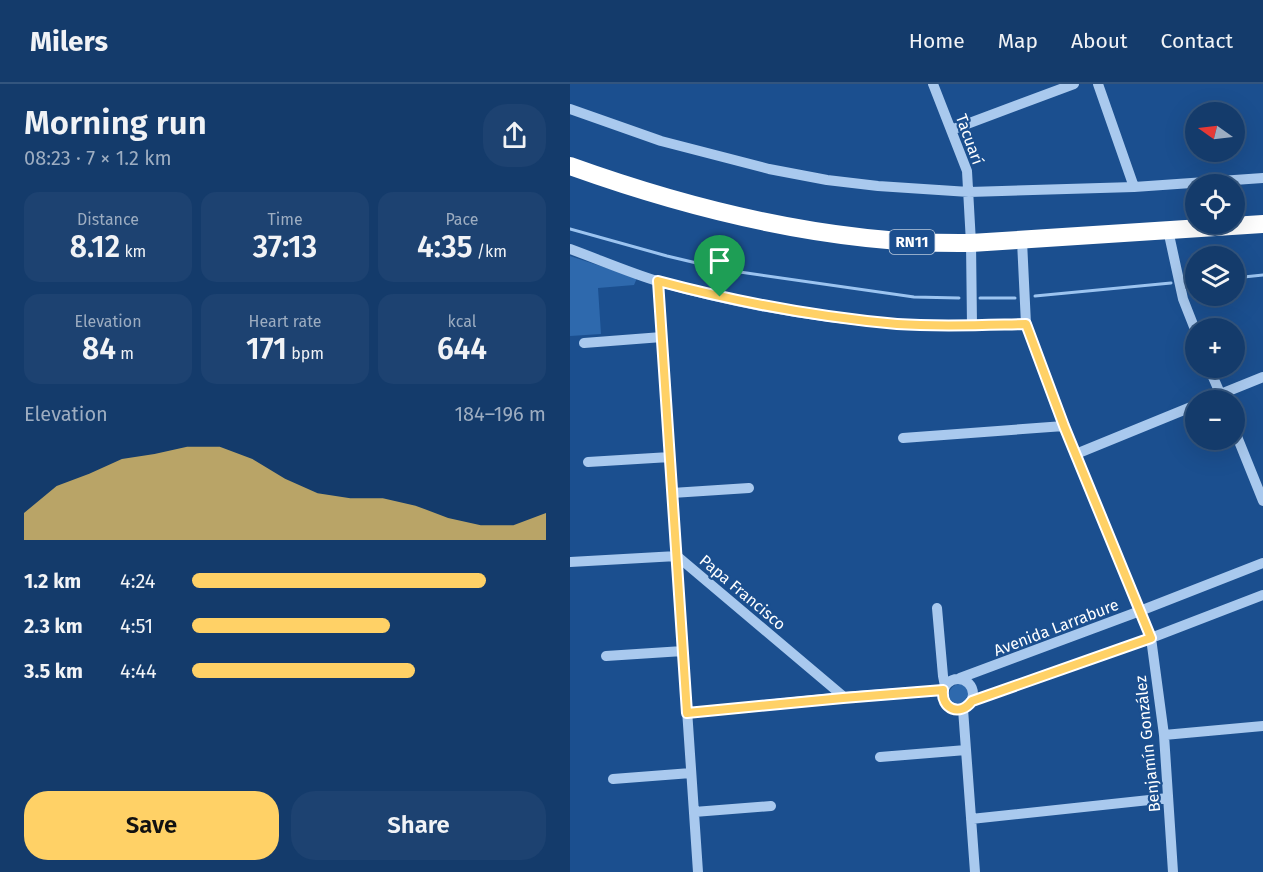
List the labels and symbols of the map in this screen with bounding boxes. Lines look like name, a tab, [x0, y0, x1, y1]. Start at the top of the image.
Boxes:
north arrow	[1185, 102, 1245, 162]
street label: Tacuarí	[952, 111, 988, 167]
road number: RN11	[890, 230, 934, 254]
pin	[694, 235, 745, 297]
street label: Papa Francisco	[696, 551, 790, 634]
street label: Avenida Larrabure	[991, 595, 1121, 660]
street label: Benjamín González	[1131, 675, 1164, 813]

